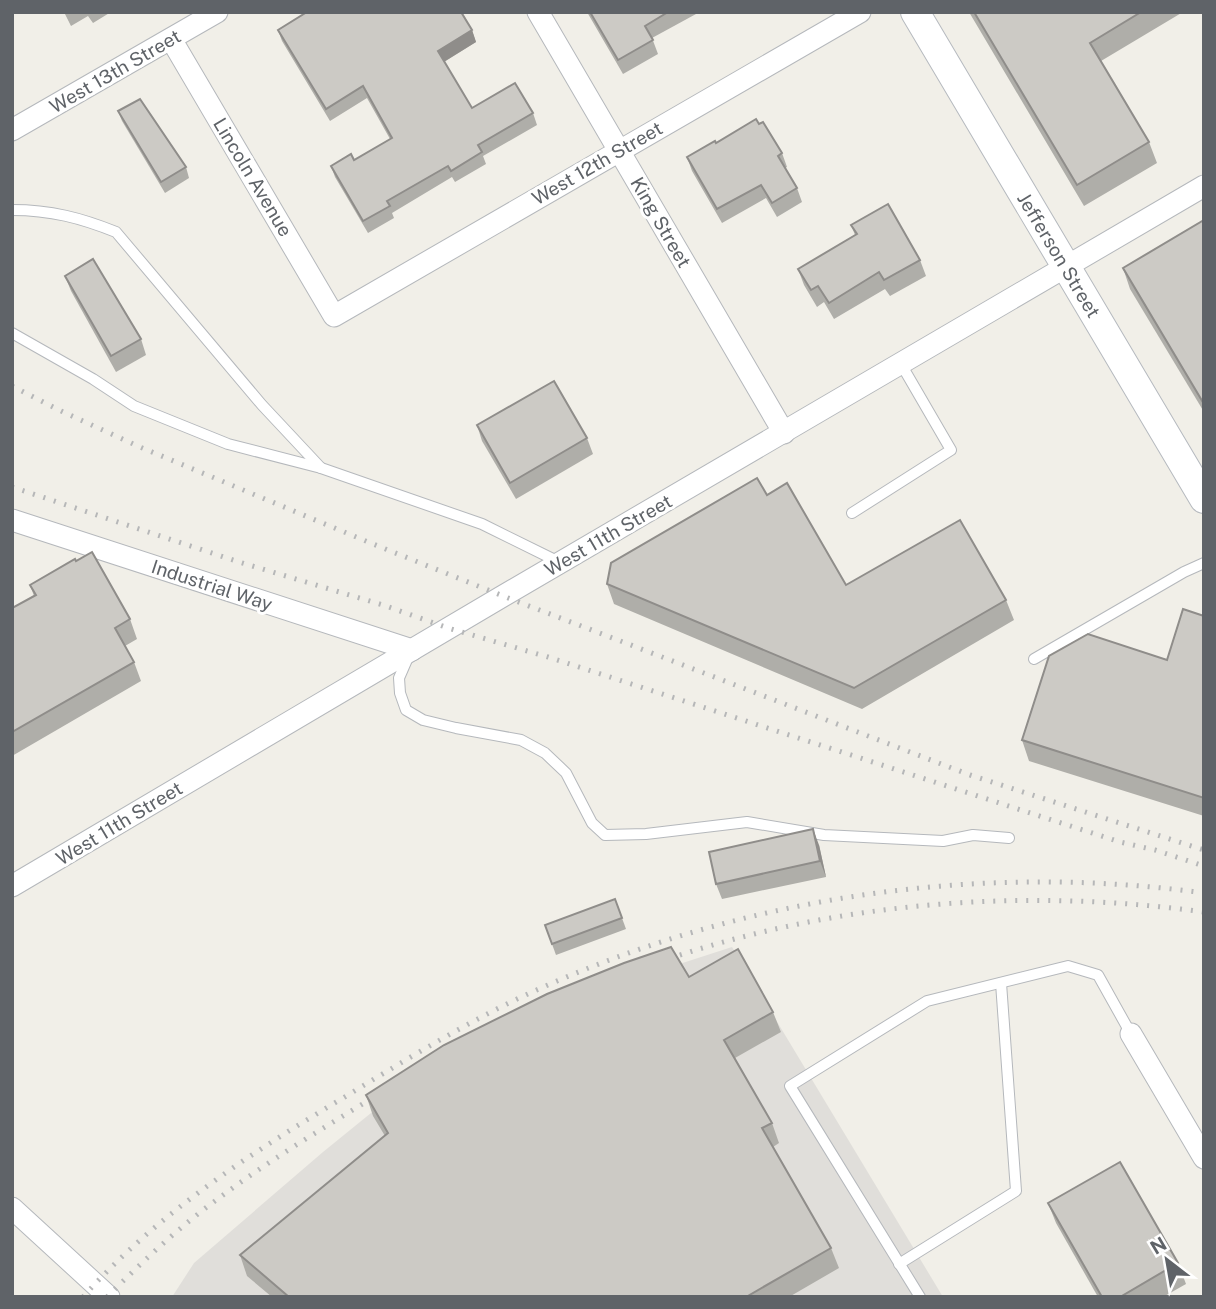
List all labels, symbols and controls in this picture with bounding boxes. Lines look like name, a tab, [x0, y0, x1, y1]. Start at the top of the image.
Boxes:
street label: West 13th Street	[46, 25, 184, 117]
street label: Lincoln Avenue	[209, 114, 297, 240]
street label: West 12th Street	[528, 117, 666, 209]
street label: King Street	[626, 173, 696, 271]
street label: Jefferson Street	[1013, 189, 1105, 321]
street label: West 11th Street	[540, 490, 676, 580]
street label: Industrial Way	[149, 555, 275, 615]
street label: West 11th Street	[52, 777, 186, 869]
north arrow	[1132, 1225, 1202, 1295]
text: N	[1146, 1232, 1170, 1259]

